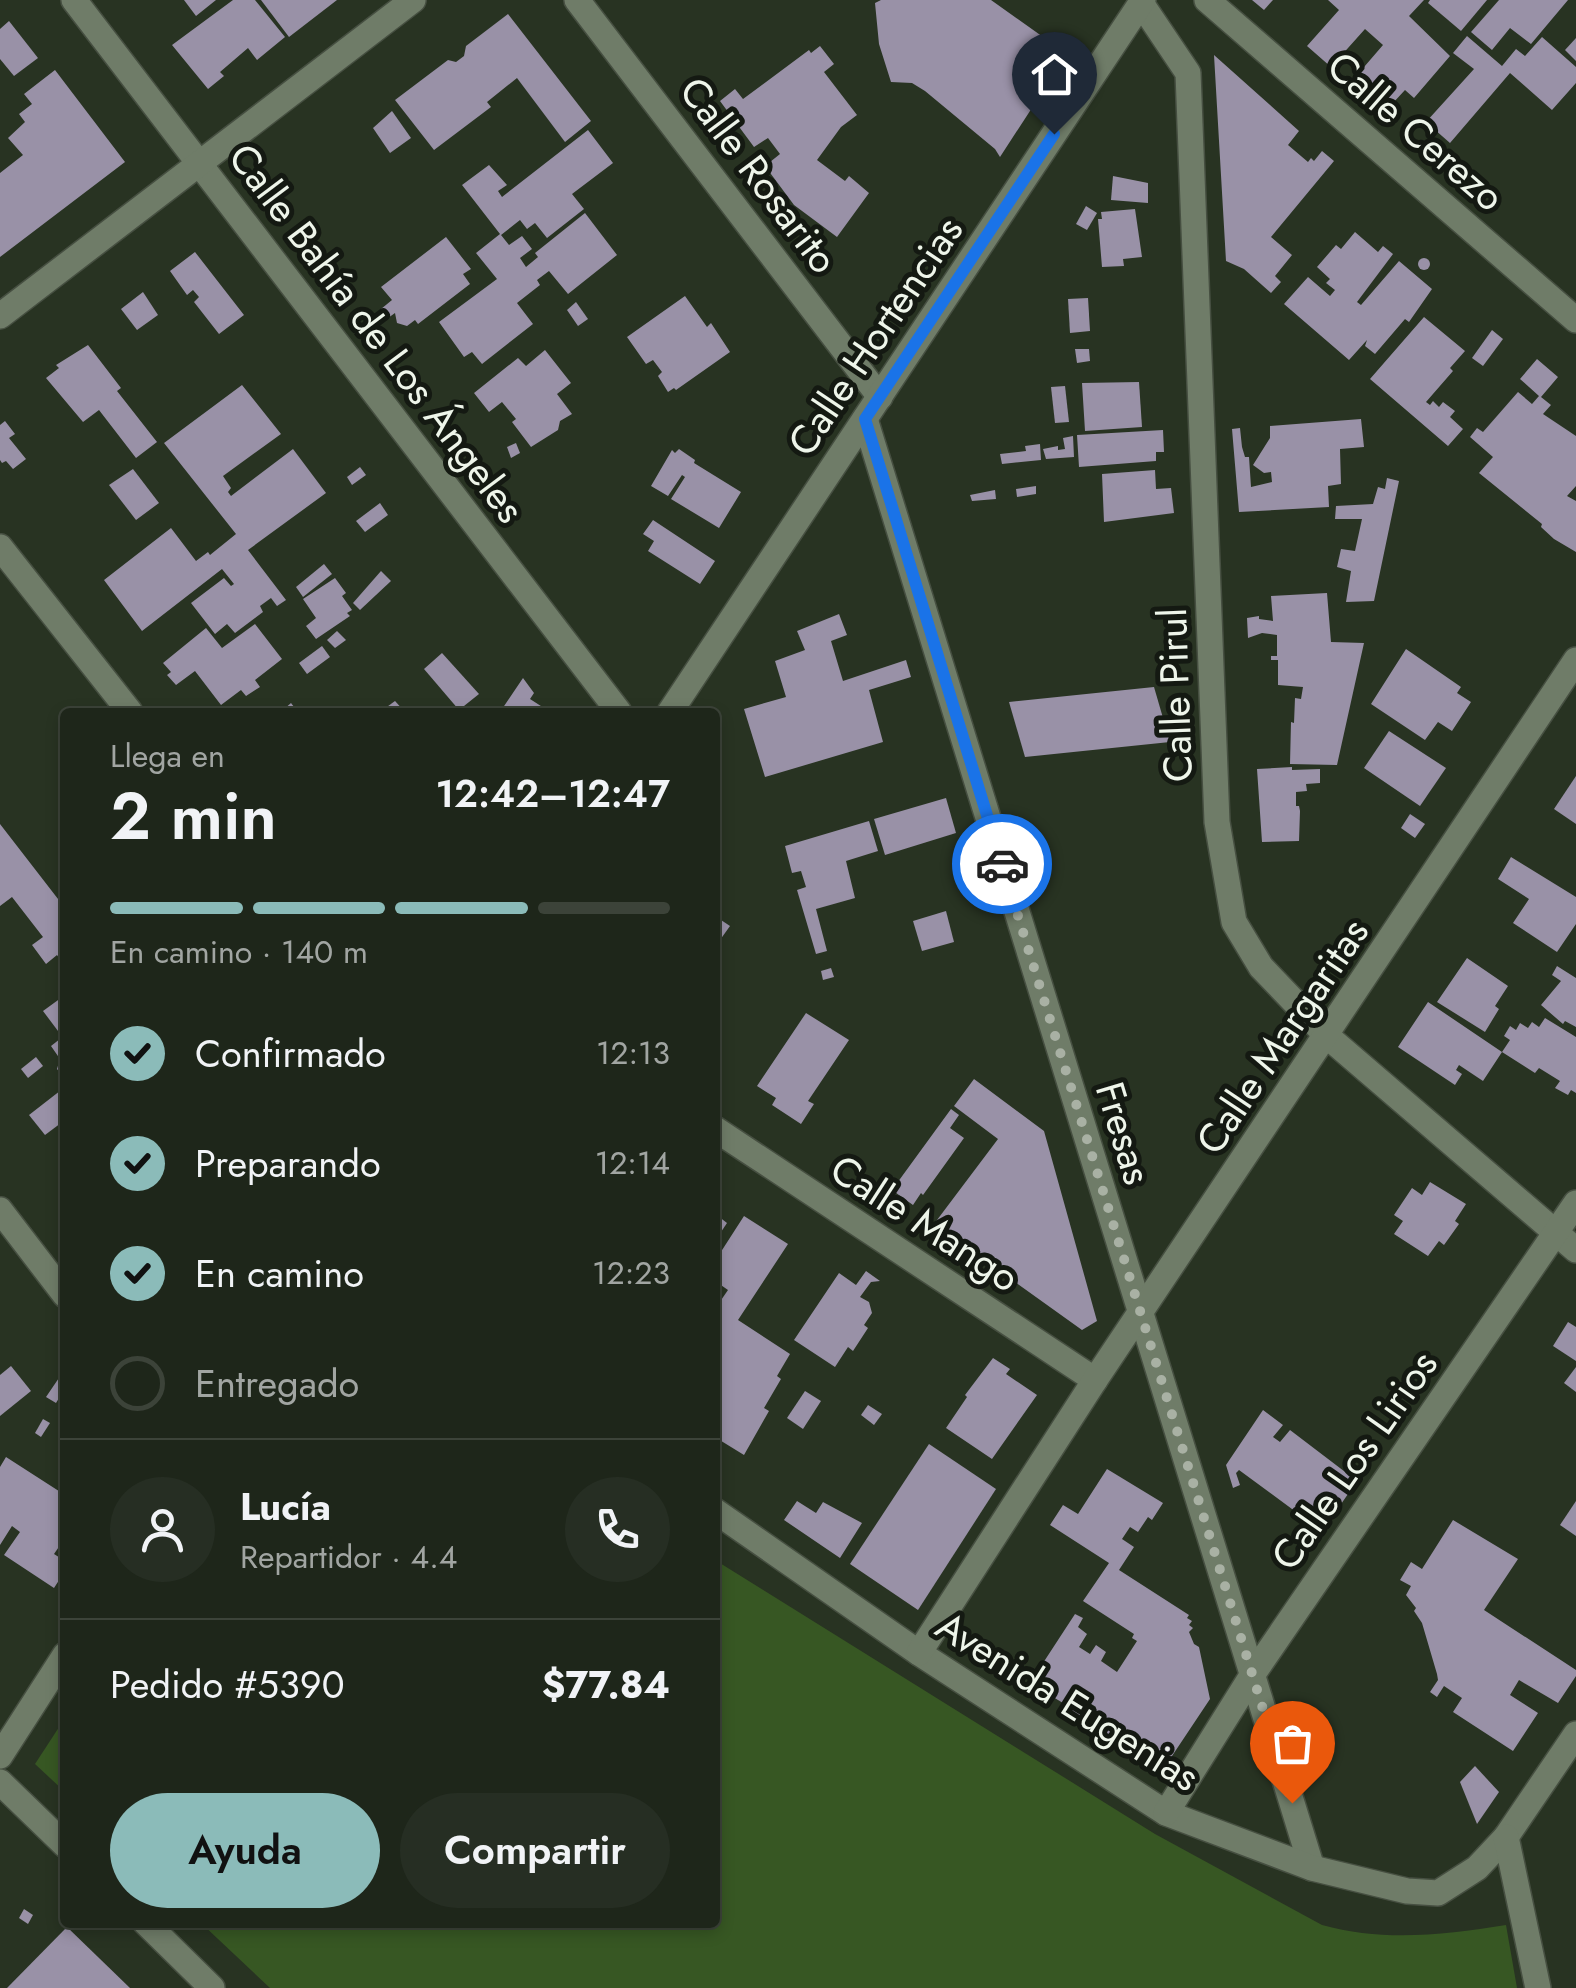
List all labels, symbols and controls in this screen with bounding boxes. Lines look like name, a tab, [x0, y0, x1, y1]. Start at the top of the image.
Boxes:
pin	[1012, 32, 1097, 135]
street label: Calle Cerezo	[1315, 37, 1517, 225]
icon: home	[1027, 47, 1082, 102]
street label: Calle Rosarito	[666, 65, 852, 285]
street label: Calle Bahía de Los Ángeles	[215, 131, 539, 535]
street label: Calle Hortencias	[773, 205, 977, 467]
street label: Calle Pirul	[1143, 607, 1207, 783]
text: Llega en	[110, 733, 225, 779]
text: 12:42–12:47	[435, 766, 670, 821]
text: 2 min	[110, 769, 277, 863]
courier	[952, 814, 1052, 914]
icon: car	[975, 837, 1030, 892]
street label: Calle Margaritas	[1181, 906, 1383, 1166]
text: En camino · 140 m	[110, 929, 368, 975]
icon: check	[110, 1026, 165, 1081]
text: Confirmado	[195, 1026, 386, 1081]
text: 12:13	[596, 1030, 670, 1076]
street label: Fresas	[1081, 1075, 1167, 1191]
icon: check	[110, 1136, 165, 1191]
text: Preparando	[195, 1136, 381, 1191]
text: 12:14	[595, 1140, 670, 1186]
street label: Calle Mango	[819, 1140, 1031, 1306]
icon: check	[110, 1246, 165, 1301]
text: En camino	[195, 1246, 364, 1301]
text: 12:23	[592, 1250, 670, 1296]
street label: Calle Los Lirios	[1257, 1338, 1451, 1582]
text: Entregado	[195, 1356, 359, 1411]
button: person	[110, 1477, 215, 1582]
button: phone	[565, 1477, 670, 1582]
text: Lucía	[240, 1479, 331, 1534]
text: Repartidor · 4.4	[240, 1534, 457, 1580]
street label: Avenida Eugenias	[925, 1597, 1211, 1805]
text: Pedido #5390	[110, 1657, 344, 1712]
text: $77.84	[542, 1657, 670, 1712]
pin	[1250, 1701, 1335, 1804]
icon: bag	[1265, 1716, 1320, 1771]
button: Ayuda	[110, 1793, 380, 1908]
button: Compartir	[400, 1793, 670, 1908]

